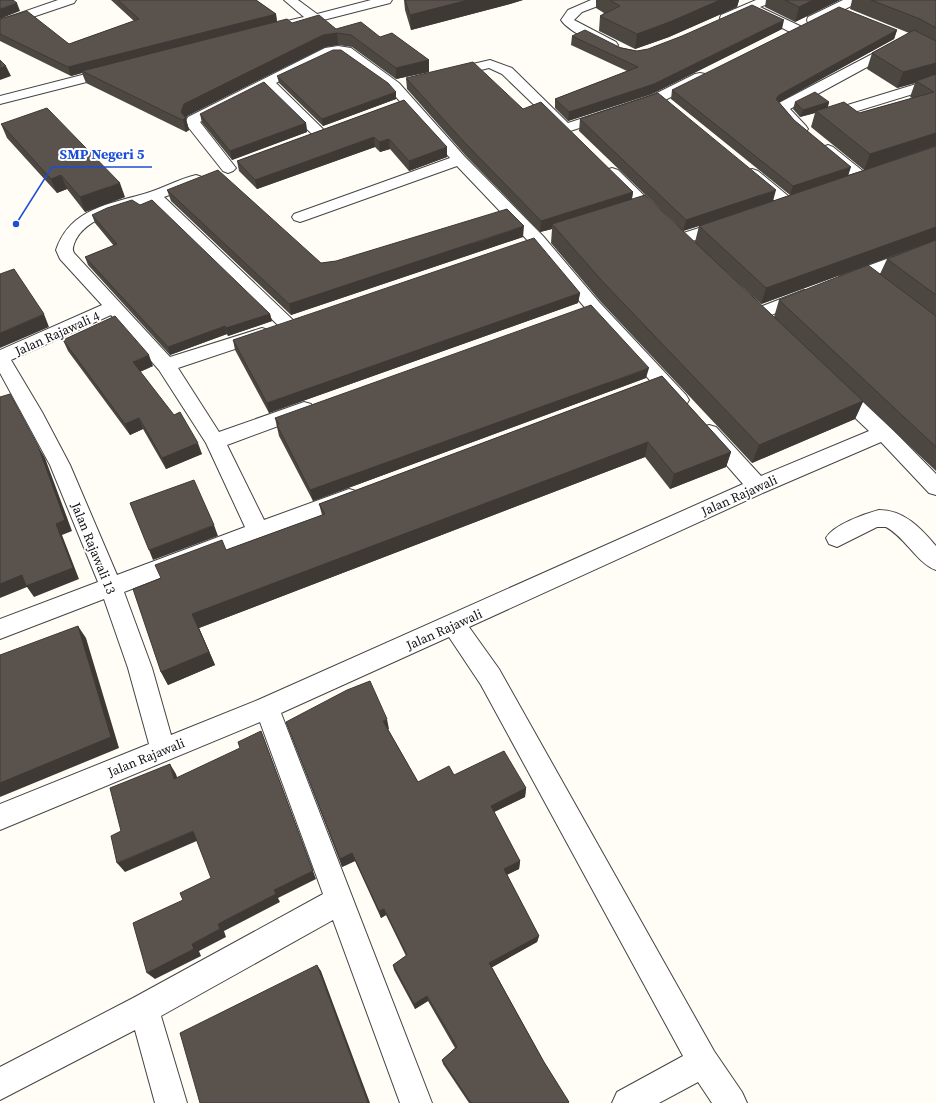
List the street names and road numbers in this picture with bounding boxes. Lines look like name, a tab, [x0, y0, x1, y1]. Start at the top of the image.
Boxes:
street label: Jalan Rajawali 4	[11, 307, 103, 360]
street label: Jalan Rajawali	[698, 471, 780, 520]
street label: Jalan Rajawali 13	[67, 499, 120, 597]
street label: Jalan Rajawali	[403, 605, 485, 654]
street label: Jalan Rajawali	[104, 734, 187, 781]

